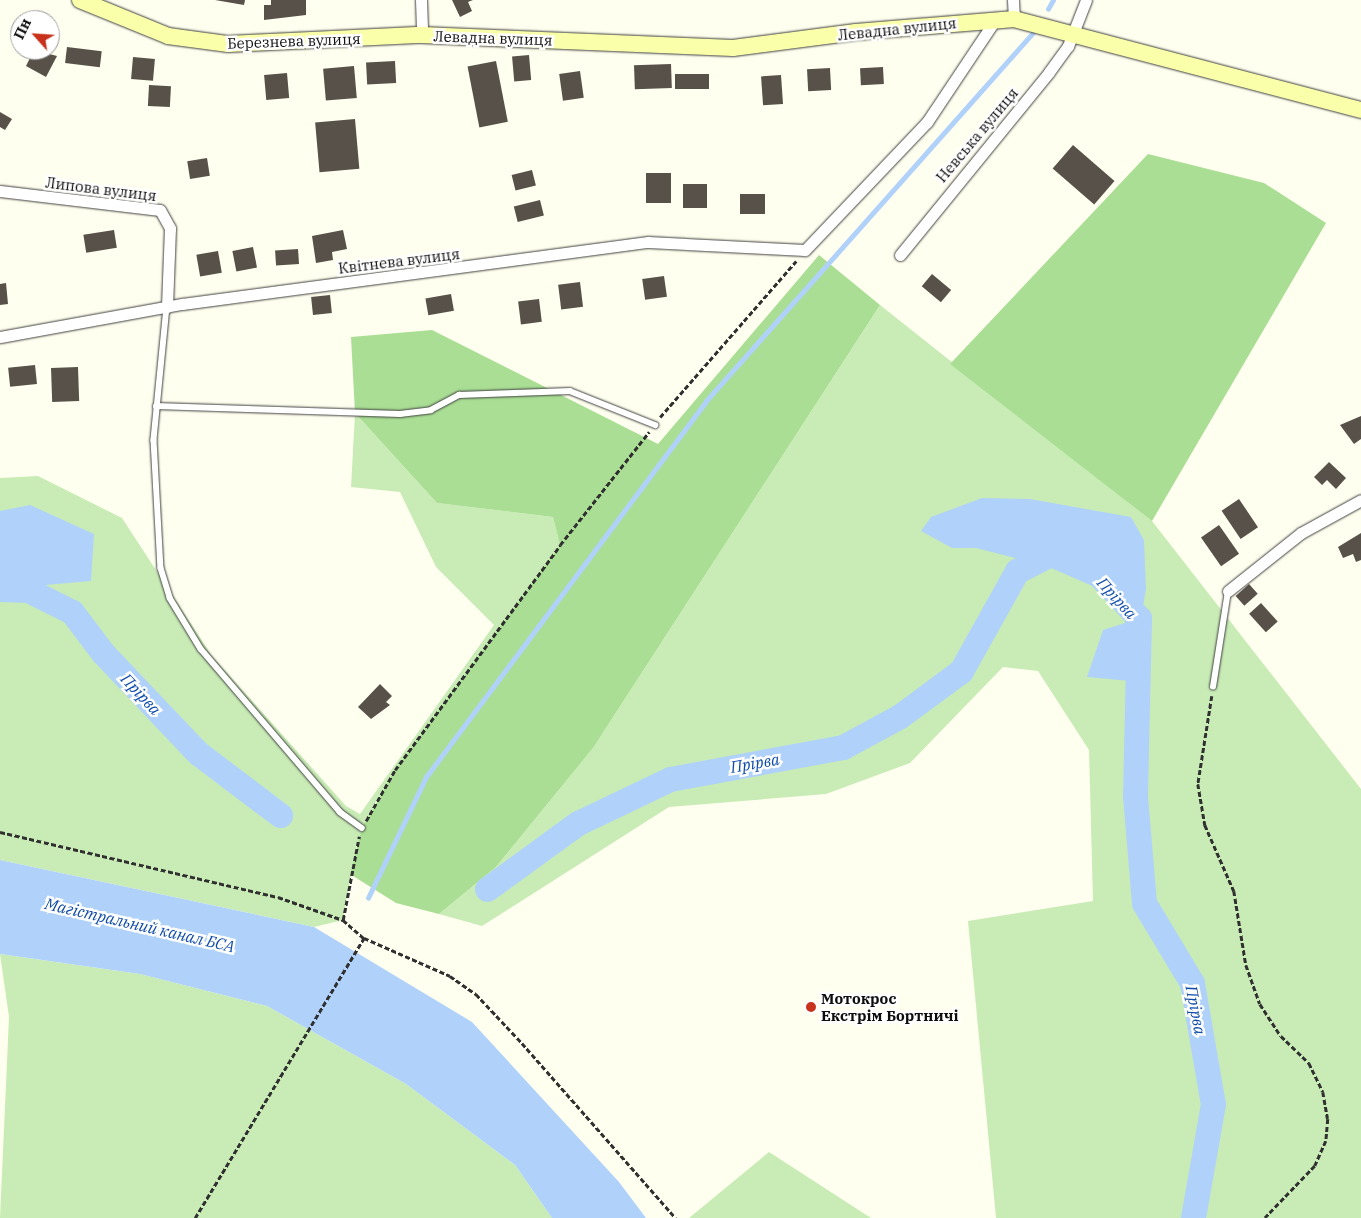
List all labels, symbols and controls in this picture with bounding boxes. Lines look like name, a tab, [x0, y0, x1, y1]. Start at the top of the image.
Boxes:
north arrow	[10, 10, 60, 60]
street label: Левадна вулиця	[837, 14, 957, 44]
text: Пн	[10, 16, 35, 42]
street label: Левадна вулиця	[433, 27, 553, 49]
street label: Березнева вулиця	[227, 30, 361, 52]
street label: Невська вулиця	[932, 84, 1022, 186]
street label: Липова вулиця	[44, 173, 158, 205]
street label: Квітнева вулиця	[337, 245, 461, 277]
water label: Прірва	[1093, 573, 1141, 623]
water label: Прірва	[117, 669, 165, 719]
water label: Прірва	[729, 749, 781, 777]
water label: Магістральний канал БСА	[43, 894, 237, 956]
water label: Прірва	[1182, 984, 1210, 1036]
place label: Мотокрос Екстрім Бортничі	[821, 989, 958, 1024]
marker: Мотокрос Екстрім Бортничі	[805, 1001, 817, 1013]

